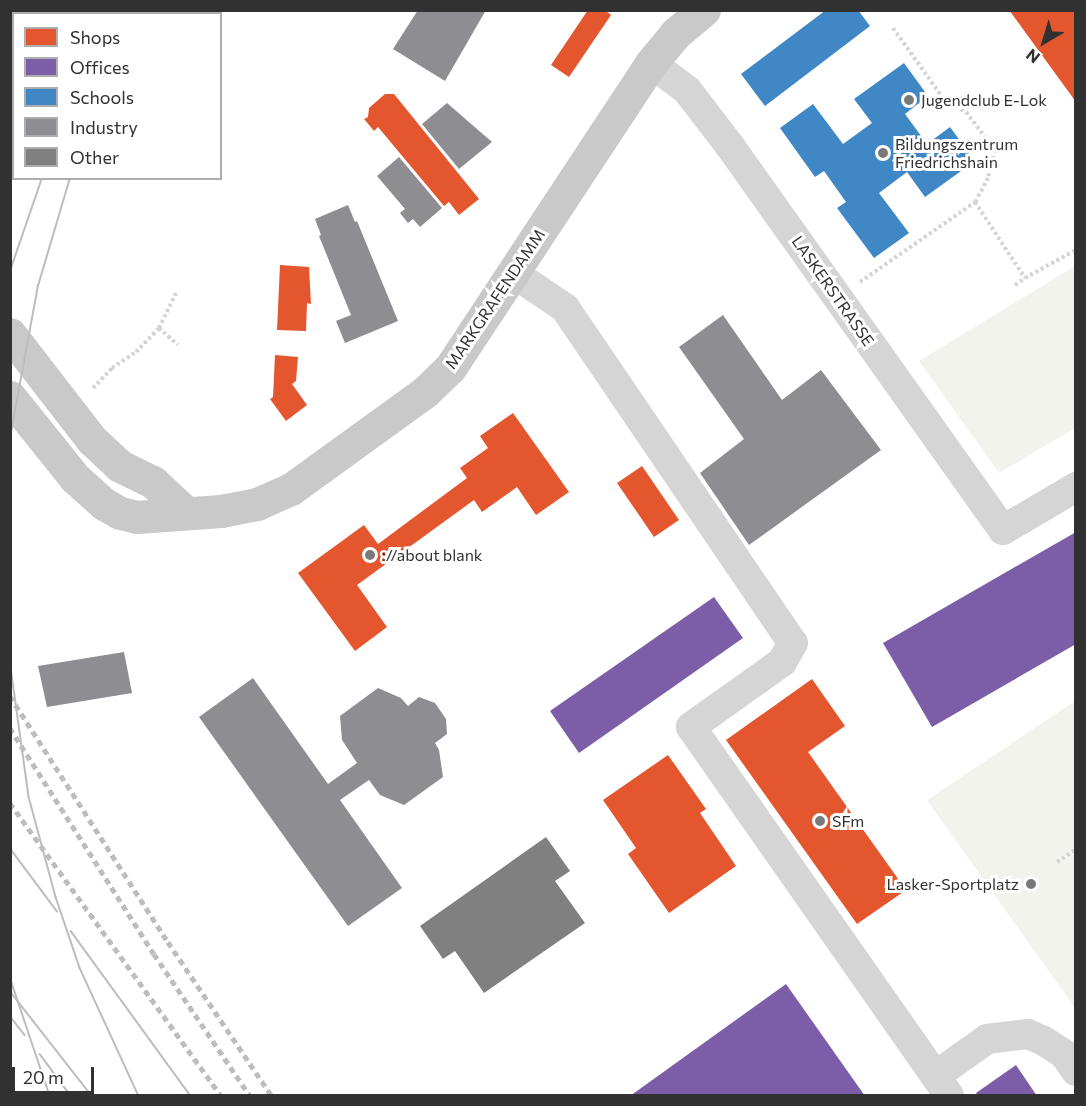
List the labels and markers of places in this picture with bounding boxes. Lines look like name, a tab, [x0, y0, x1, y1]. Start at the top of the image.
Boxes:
place label: Jugendclub E-Lok	[921, 90, 1047, 110]
marker: Jugendclub E-Lok	[902, 93, 916, 107]
place label: Bildungszentrum Friedrichshain	[895, 134, 1018, 172]
marker: Bildungszentrum Friedrichshain	[876, 146, 890, 160]
place label: ://about blank	[382, 545, 483, 565]
marker: ://about blank	[363, 548, 377, 562]
place label: SFm	[832, 811, 864, 831]
marker: SFm	[813, 814, 827, 828]
place label: Lasker-Sportplatz	[887, 874, 1019, 894]
marker: Lasker-Sportplatz	[1024, 877, 1038, 891]

